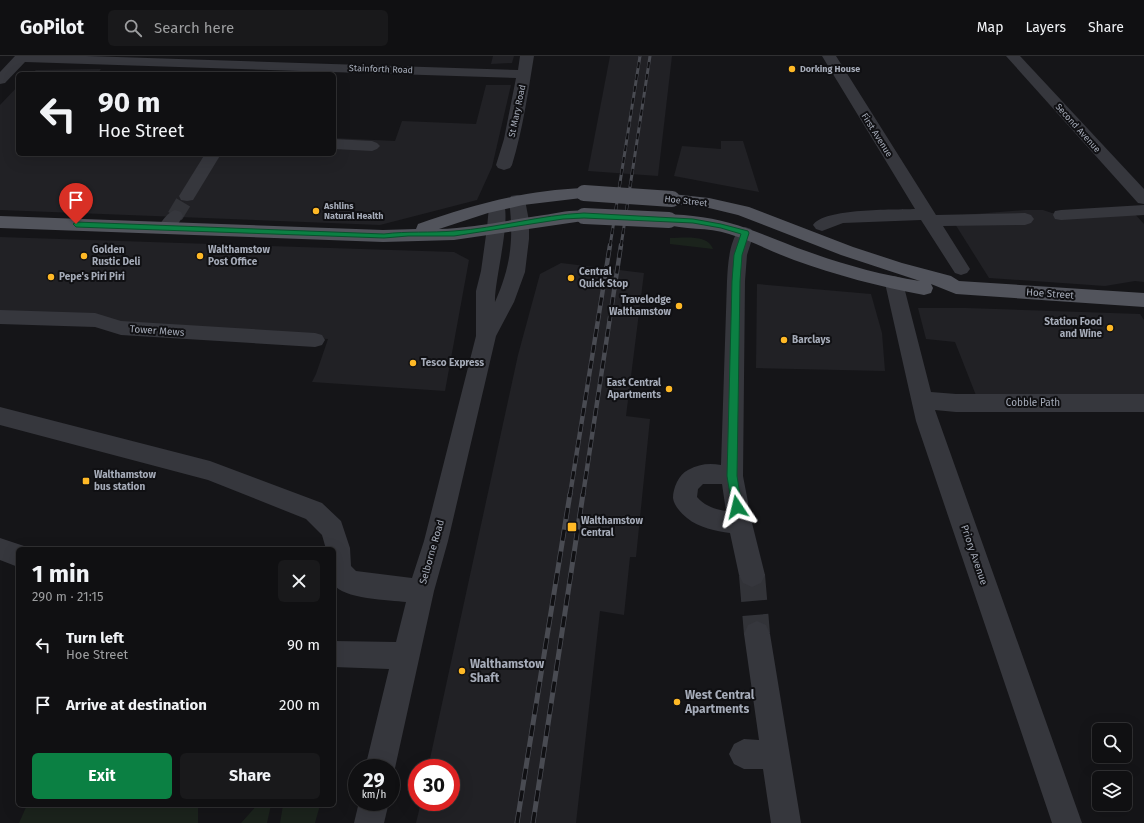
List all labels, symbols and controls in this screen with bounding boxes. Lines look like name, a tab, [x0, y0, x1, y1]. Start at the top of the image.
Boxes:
search box	[108, 10, 388, 46]
text: GoPilot	[20, 16, 84, 39]
icon: search	[122, 17, 144, 39]
text: Search here	[154, 19, 234, 37]
text: Map	[977, 19, 1003, 36]
text: Layers	[1025, 19, 1066, 36]
text: Share	[1088, 19, 1124, 36]
street label: Stainforth Road	[349, 63, 413, 75]
marker: Dorking House	[787, 64, 797, 74]
place label: Dorking House	[800, 64, 860, 74]
street label: St Mary Road	[507, 84, 527, 138]
text: 90 m	[98, 86, 160, 119]
icon: left	[32, 88, 84, 140]
street label: Second Avenue	[1054, 102, 1103, 154]
street label: First Avenue	[860, 111, 894, 159]
text: Hoe Street	[98, 120, 184, 142]
pin	[59, 183, 93, 224]
icon: arrive	[65, 189, 87, 211]
street label: Hoe Street	[664, 194, 709, 208]
place label: Ashlins Natural Health	[323, 201, 384, 221]
marker: Ashlins Natural Health	[311, 206, 321, 216]
place label: Golden Rustic Deli	[92, 244, 141, 268]
place label: Walthamstow Post Office	[208, 244, 270, 268]
marker: Golden Rustic Deli	[79, 251, 89, 261]
marker: Walthamstow Post Office	[195, 251, 205, 261]
place label: Central Quick Stop	[579, 266, 628, 290]
place label: Pepe's Piri Piri	[59, 271, 125, 283]
marker: Pepe's Piri Piri	[46, 272, 56, 282]
marker: Central Quick Stop	[566, 273, 576, 283]
street label: Hoe Street	[1026, 286, 1075, 302]
place label: Travelodge Walthamstow	[609, 294, 672, 318]
marker: Travelodge Walthamstow	[674, 301, 684, 311]
place label: Station Food and Wine	[1044, 316, 1102, 340]
street label: Tower Mews	[129, 323, 185, 339]
marker: Station Food and Wine	[1105, 323, 1115, 333]
place label: Barclays	[792, 334, 830, 346]
marker: Barclays	[779, 335, 789, 345]
place label: Tesco Express	[421, 357, 484, 369]
marker: Tesco Express	[408, 358, 418, 368]
place label: East Central Apartments	[606, 377, 661, 401]
marker: East Central Apartments	[664, 384, 674, 394]
street label: Cobble Path	[1006, 397, 1060, 409]
place label: Walthamstow bus station	[94, 469, 156, 493]
marker: Walthamstow bus station	[81, 476, 91, 486]
position arrow	[716, 486, 758, 528]
place label: Walthamstow Central	[581, 515, 643, 539]
street label: Selborne Road	[417, 518, 447, 586]
marker: Walthamstow Central	[566, 521, 578, 533]
street label: Priory Avenue	[958, 523, 990, 587]
text: 1 min	[32, 560, 90, 588]
button: close	[278, 560, 320, 602]
text: 290 m · 21:15	[32, 589, 103, 604]
text: Turn left	[66, 629, 124, 647]
icon: left	[32, 634, 54, 656]
text: 90 m	[287, 636, 320, 654]
text: Hoe Street	[66, 647, 128, 662]
place label: Walthamstow Shaft	[470, 657, 544, 685]
marker: Walthamstow Shaft	[457, 666, 467, 676]
place label: West Central Apartments	[684, 688, 755, 716]
icon: arrive	[32, 694, 54, 716]
text: Arrive at destination	[66, 696, 207, 714]
text: 200 m	[279, 696, 320, 714]
marker: West Central Apartments	[672, 697, 682, 707]
map controls	[1092, 723, 1132, 811]
button: search	[1092, 723, 1132, 763]
button: Exit	[32, 753, 172, 799]
button: Share	[180, 753, 320, 799]
speed limit sign: 30	[408, 759, 460, 811]
text: 29	[363, 768, 385, 792]
button: layers	[1092, 771, 1132, 811]
text: km/h	[362, 789, 386, 801]

